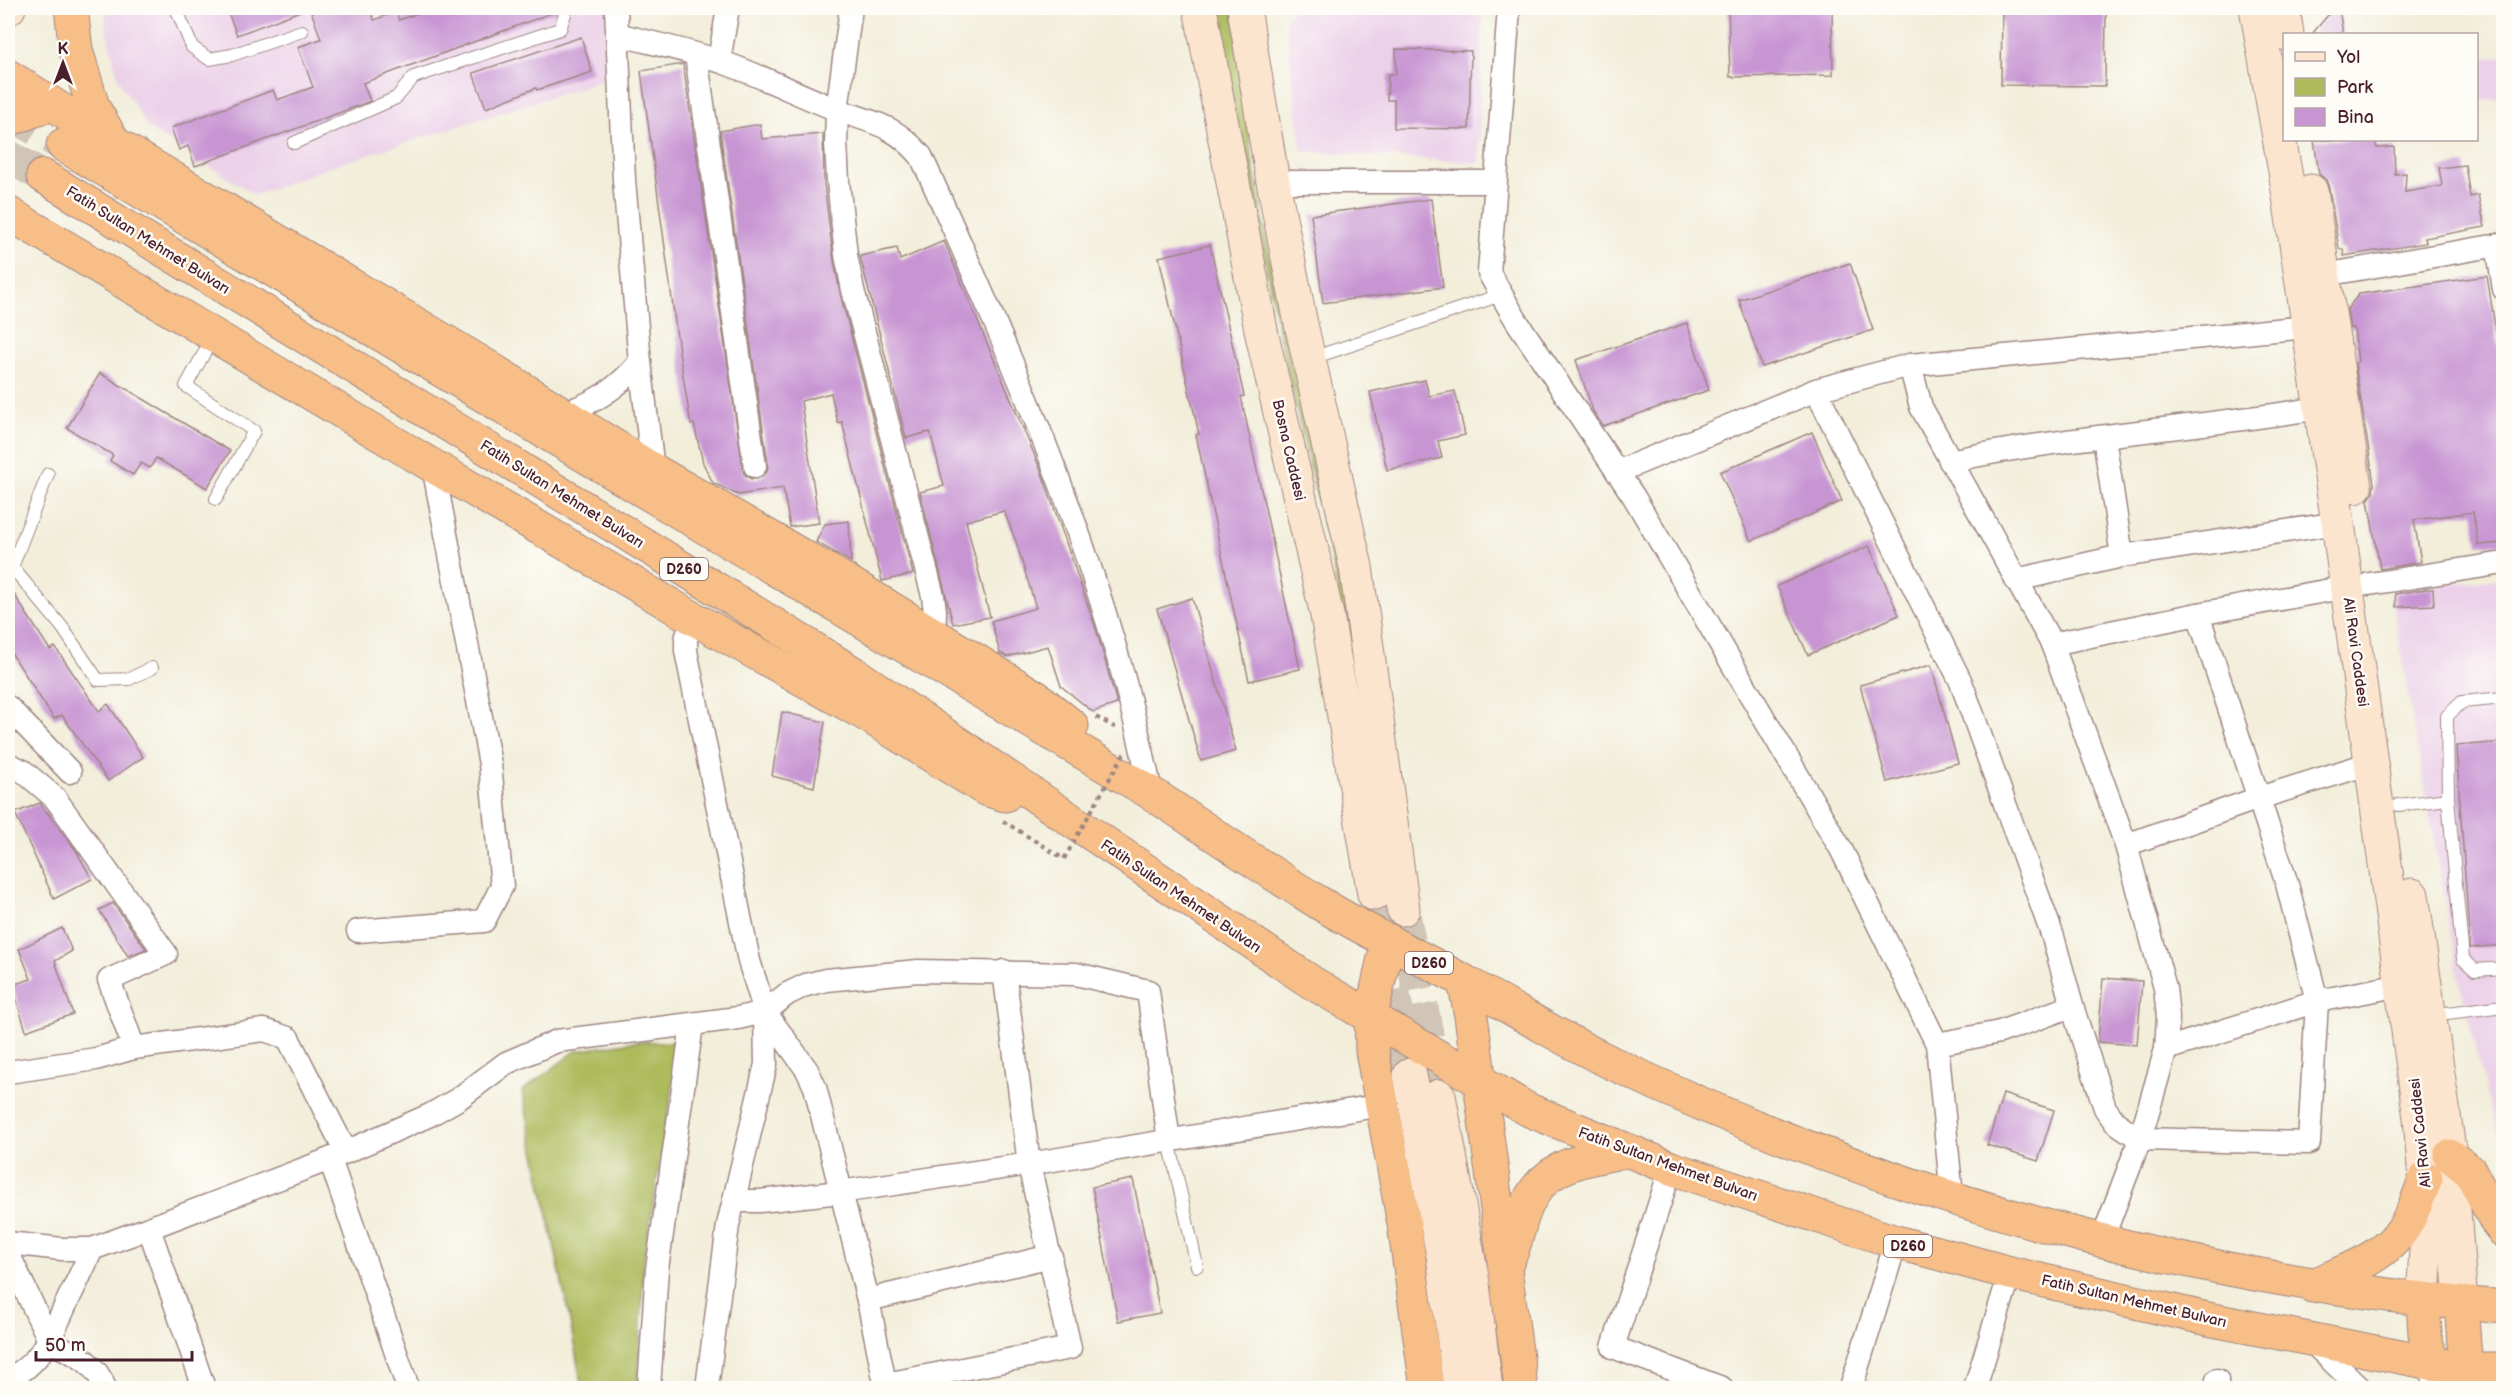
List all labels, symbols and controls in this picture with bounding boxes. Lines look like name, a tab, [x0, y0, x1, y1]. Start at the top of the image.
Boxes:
north arrow	[33, 33, 93, 93]
legend	[2283, 33, 2478, 141]
text: K	[58, 40, 69, 59]
text: Yol	[2336, 47, 2360, 68]
text: Park	[2337, 77, 2373, 98]
text: Bina	[2337, 107, 2374, 128]
street label: Fatih Sultan Mehmet Bulvarı	[62, 182, 233, 299]
street label: Bosna Caddesi	[1268, 398, 1309, 503]
street label: Fatih Sultan Mehmet Bulvarı	[476, 436, 647, 553]
road number: D260	[660, 558, 708, 580]
street label: Ali Ravi Caddesi	[2338, 596, 2373, 708]
street label: Fatih Sultan Mehmet Bulvarı	[1097, 836, 1265, 957]
road number: D260	[1405, 952, 1453, 974]
street label: Ali Ravi Caddesi	[2405, 1077, 2436, 1189]
street label: Fatih Sultan Mehmet Bulvarı	[1575, 1123, 1760, 1206]
road number: D260	[1884, 1235, 1932, 1257]
street label: Fatih Sultan Mehmet Bulvarı	[2039, 1271, 2228, 1332]
scale bar	[36, 1324, 192, 1362]
text: 50 m	[45, 1335, 86, 1356]

